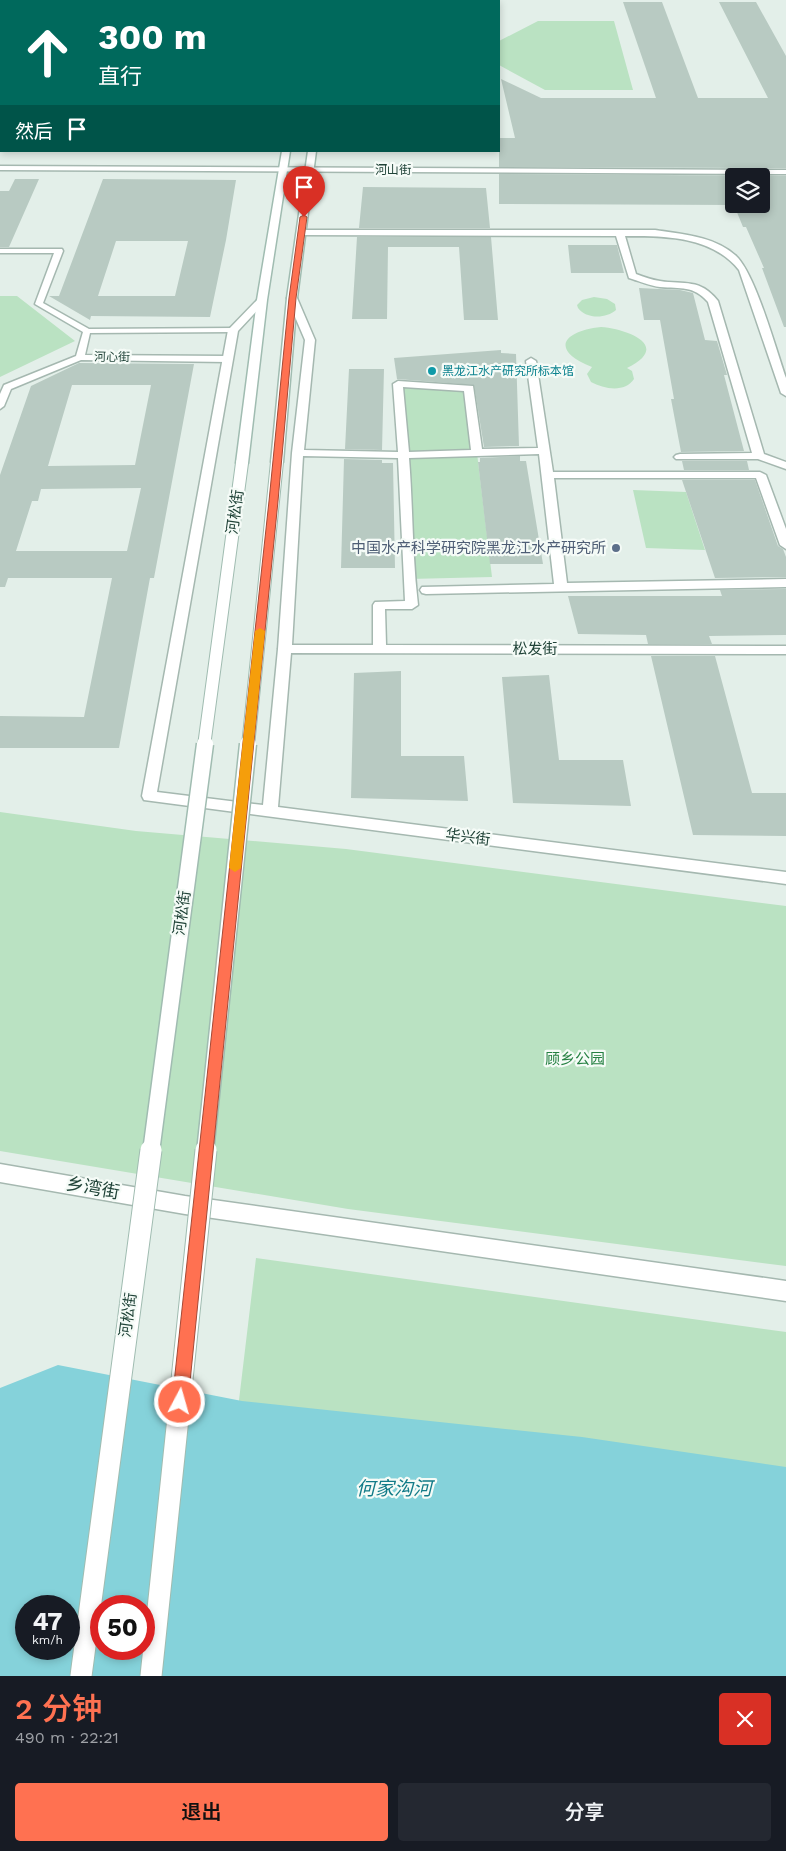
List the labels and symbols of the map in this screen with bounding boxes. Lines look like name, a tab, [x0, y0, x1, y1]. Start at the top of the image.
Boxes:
street label: 河山街	[375, 163, 411, 177]
pin	[283, 166, 325, 217]
street label: 河心街	[94, 350, 130, 364]
place label: 黑龙江水产研究所标本馆	[442, 364, 574, 378]
marker: 黑龙江水产研究所标本馆	[426, 365, 438, 377]
street label: 河松街	[223, 488, 247, 536]
place label: 中国水产科学研究院黑龙江水产研究所	[351, 539, 606, 557]
marker: 中国水产科学研究院黑龙江水产研究所	[610, 542, 622, 554]
street label: 松发街	[512, 640, 558, 658]
street label: 华兴街	[445, 825, 491, 849]
street label: 河松街	[170, 889, 194, 937]
park label: 顾乡公园	[545, 1050, 605, 1068]
street label: 乡湾街	[65, 1172, 121, 1203]
street label: 河松街	[116, 1291, 140, 1339]
position arrow	[153, 1375, 205, 1427]
water label: 何家沟河	[356, 1477, 436, 1500]
speed limit sign: 50	[90, 1595, 155, 1660]

